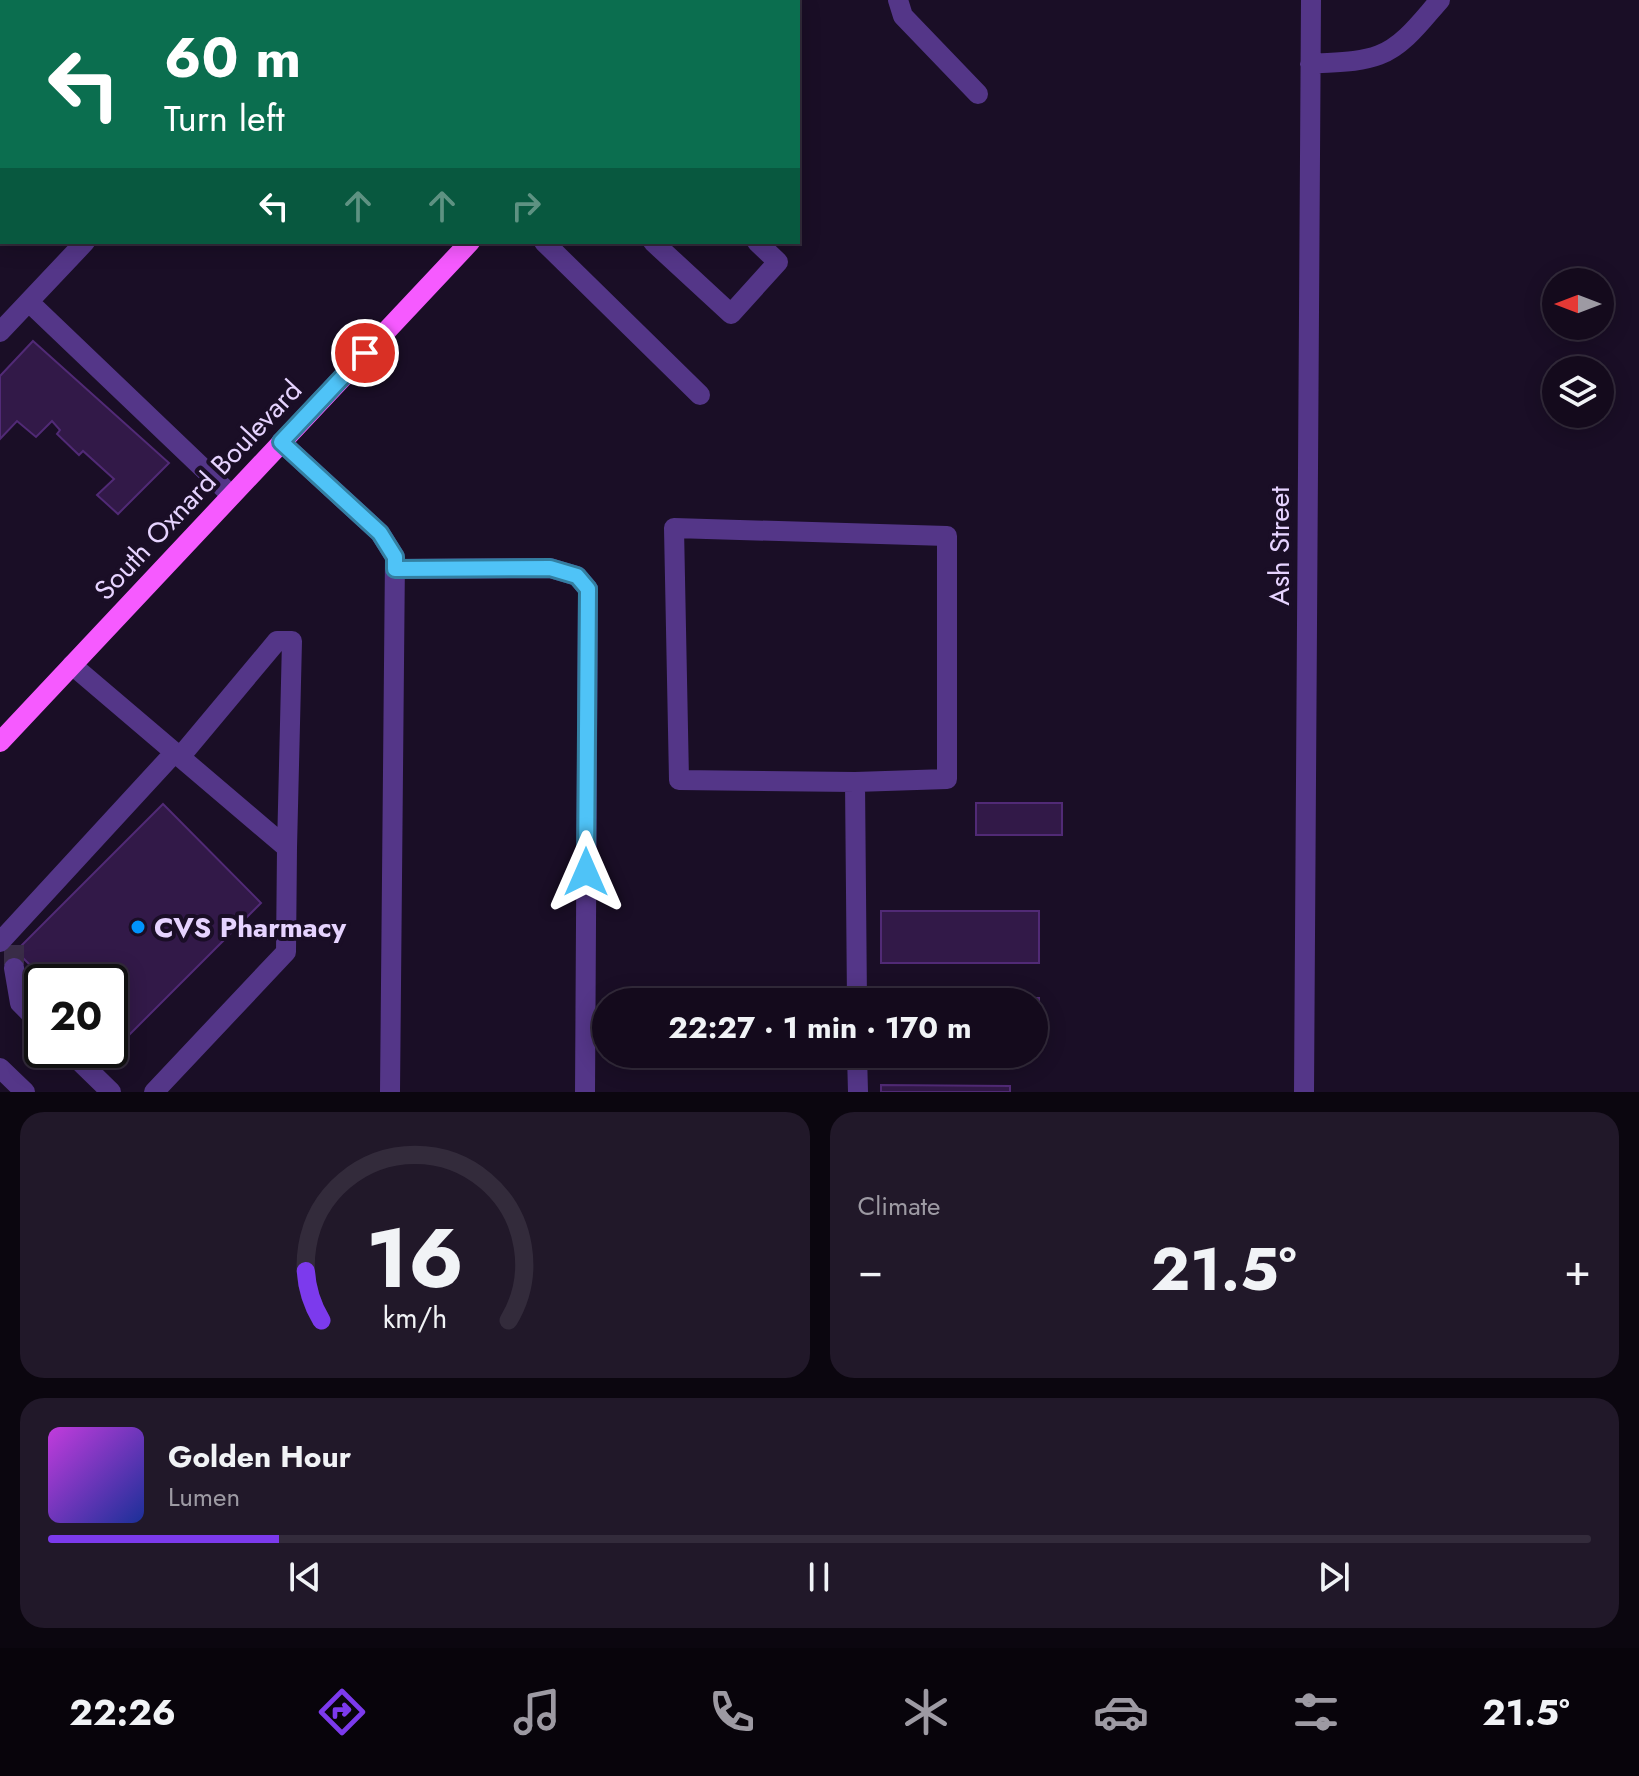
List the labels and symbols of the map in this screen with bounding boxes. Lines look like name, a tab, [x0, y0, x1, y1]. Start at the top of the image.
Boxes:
north arrow	[1542, 268, 1614, 340]
pin	[331, 319, 399, 387]
street label: South Oxnard Boulevard	[85, 370, 311, 610]
street label: Ash Street	[1259, 486, 1300, 606]
position arrow	[544, 830, 628, 914]
place label: CVS Pharmacy	[154, 907, 347, 948]
marker: CVS Pharmacy	[129, 918, 147, 936]
speed limit sign: 20	[24, 964, 128, 1068]

